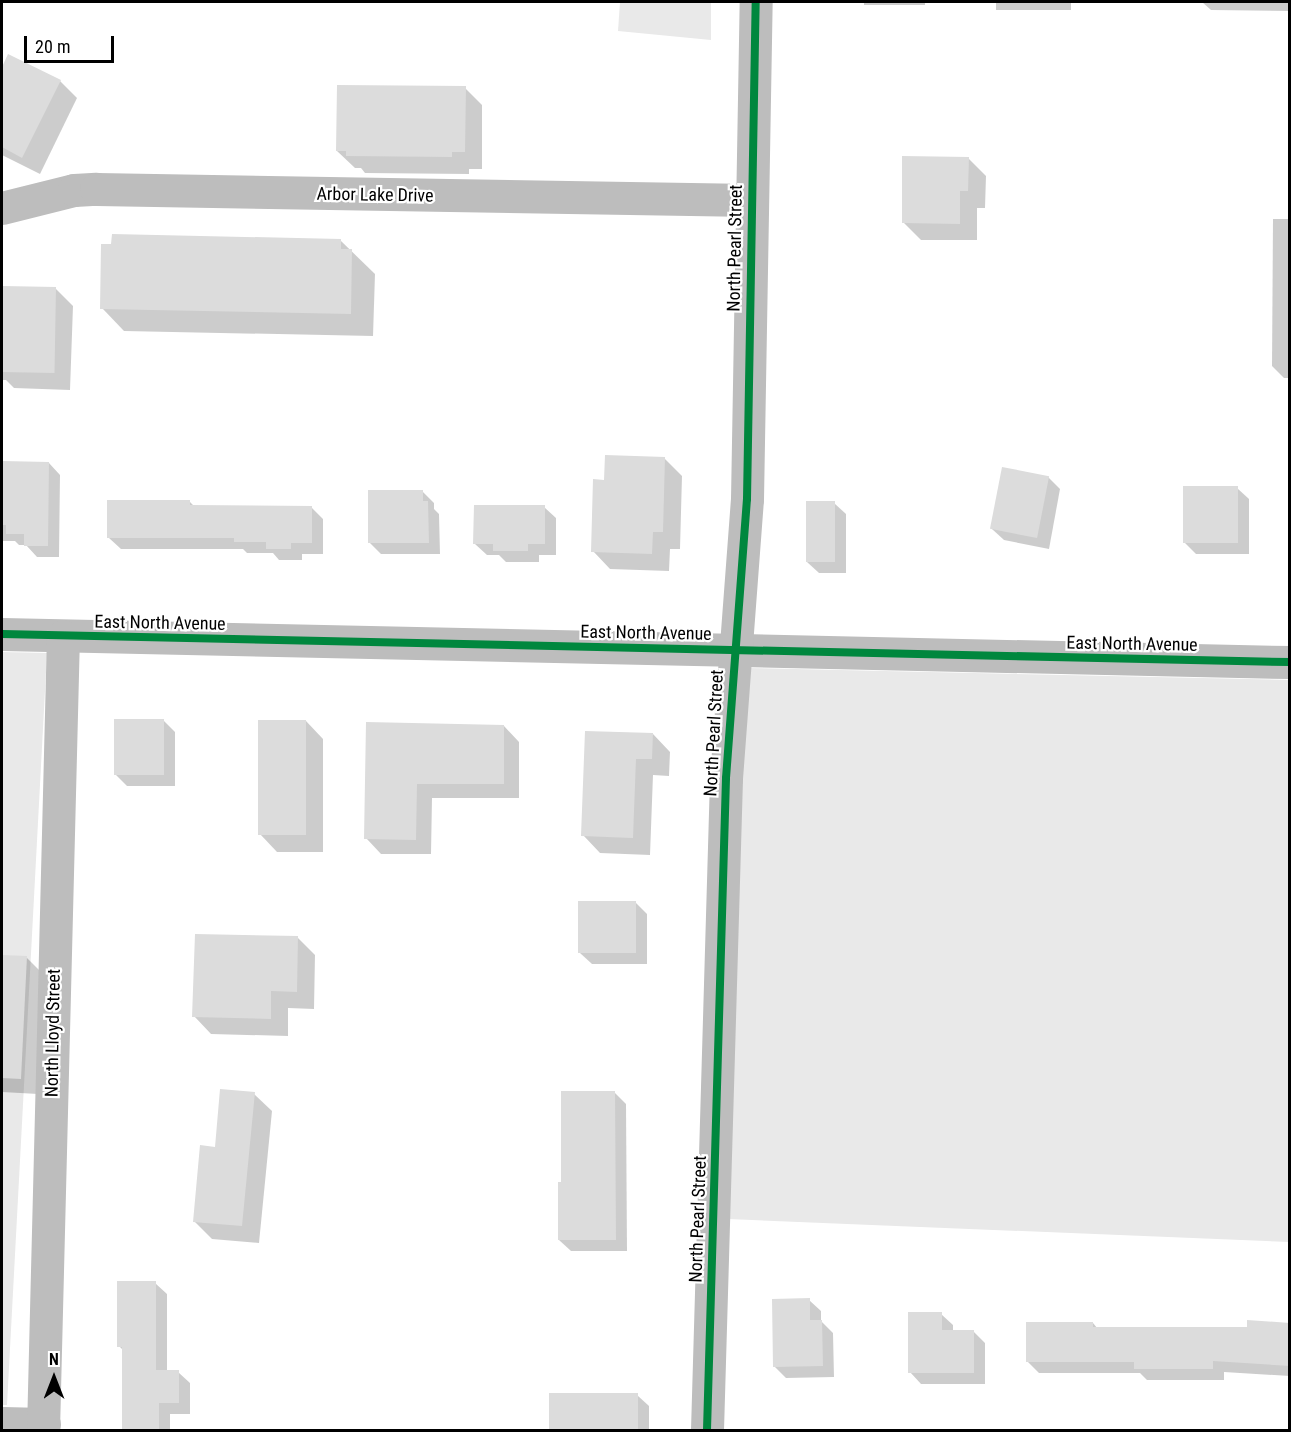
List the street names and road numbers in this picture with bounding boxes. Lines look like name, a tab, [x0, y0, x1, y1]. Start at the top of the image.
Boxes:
street label: Arbor Lake Drive	[316, 183, 434, 207]
street label: North Pearl Street	[723, 184, 747, 312]
street label: East North Avenue	[94, 611, 226, 635]
street label: East North Avenue	[580, 621, 712, 645]
street label: East North Avenue	[1066, 632, 1198, 656]
street label: North Pearl Street	[700, 669, 728, 797]
street label: North Lloyd Street	[41, 969, 65, 1097]
street label: North Pearl Street	[685, 1155, 711, 1283]

